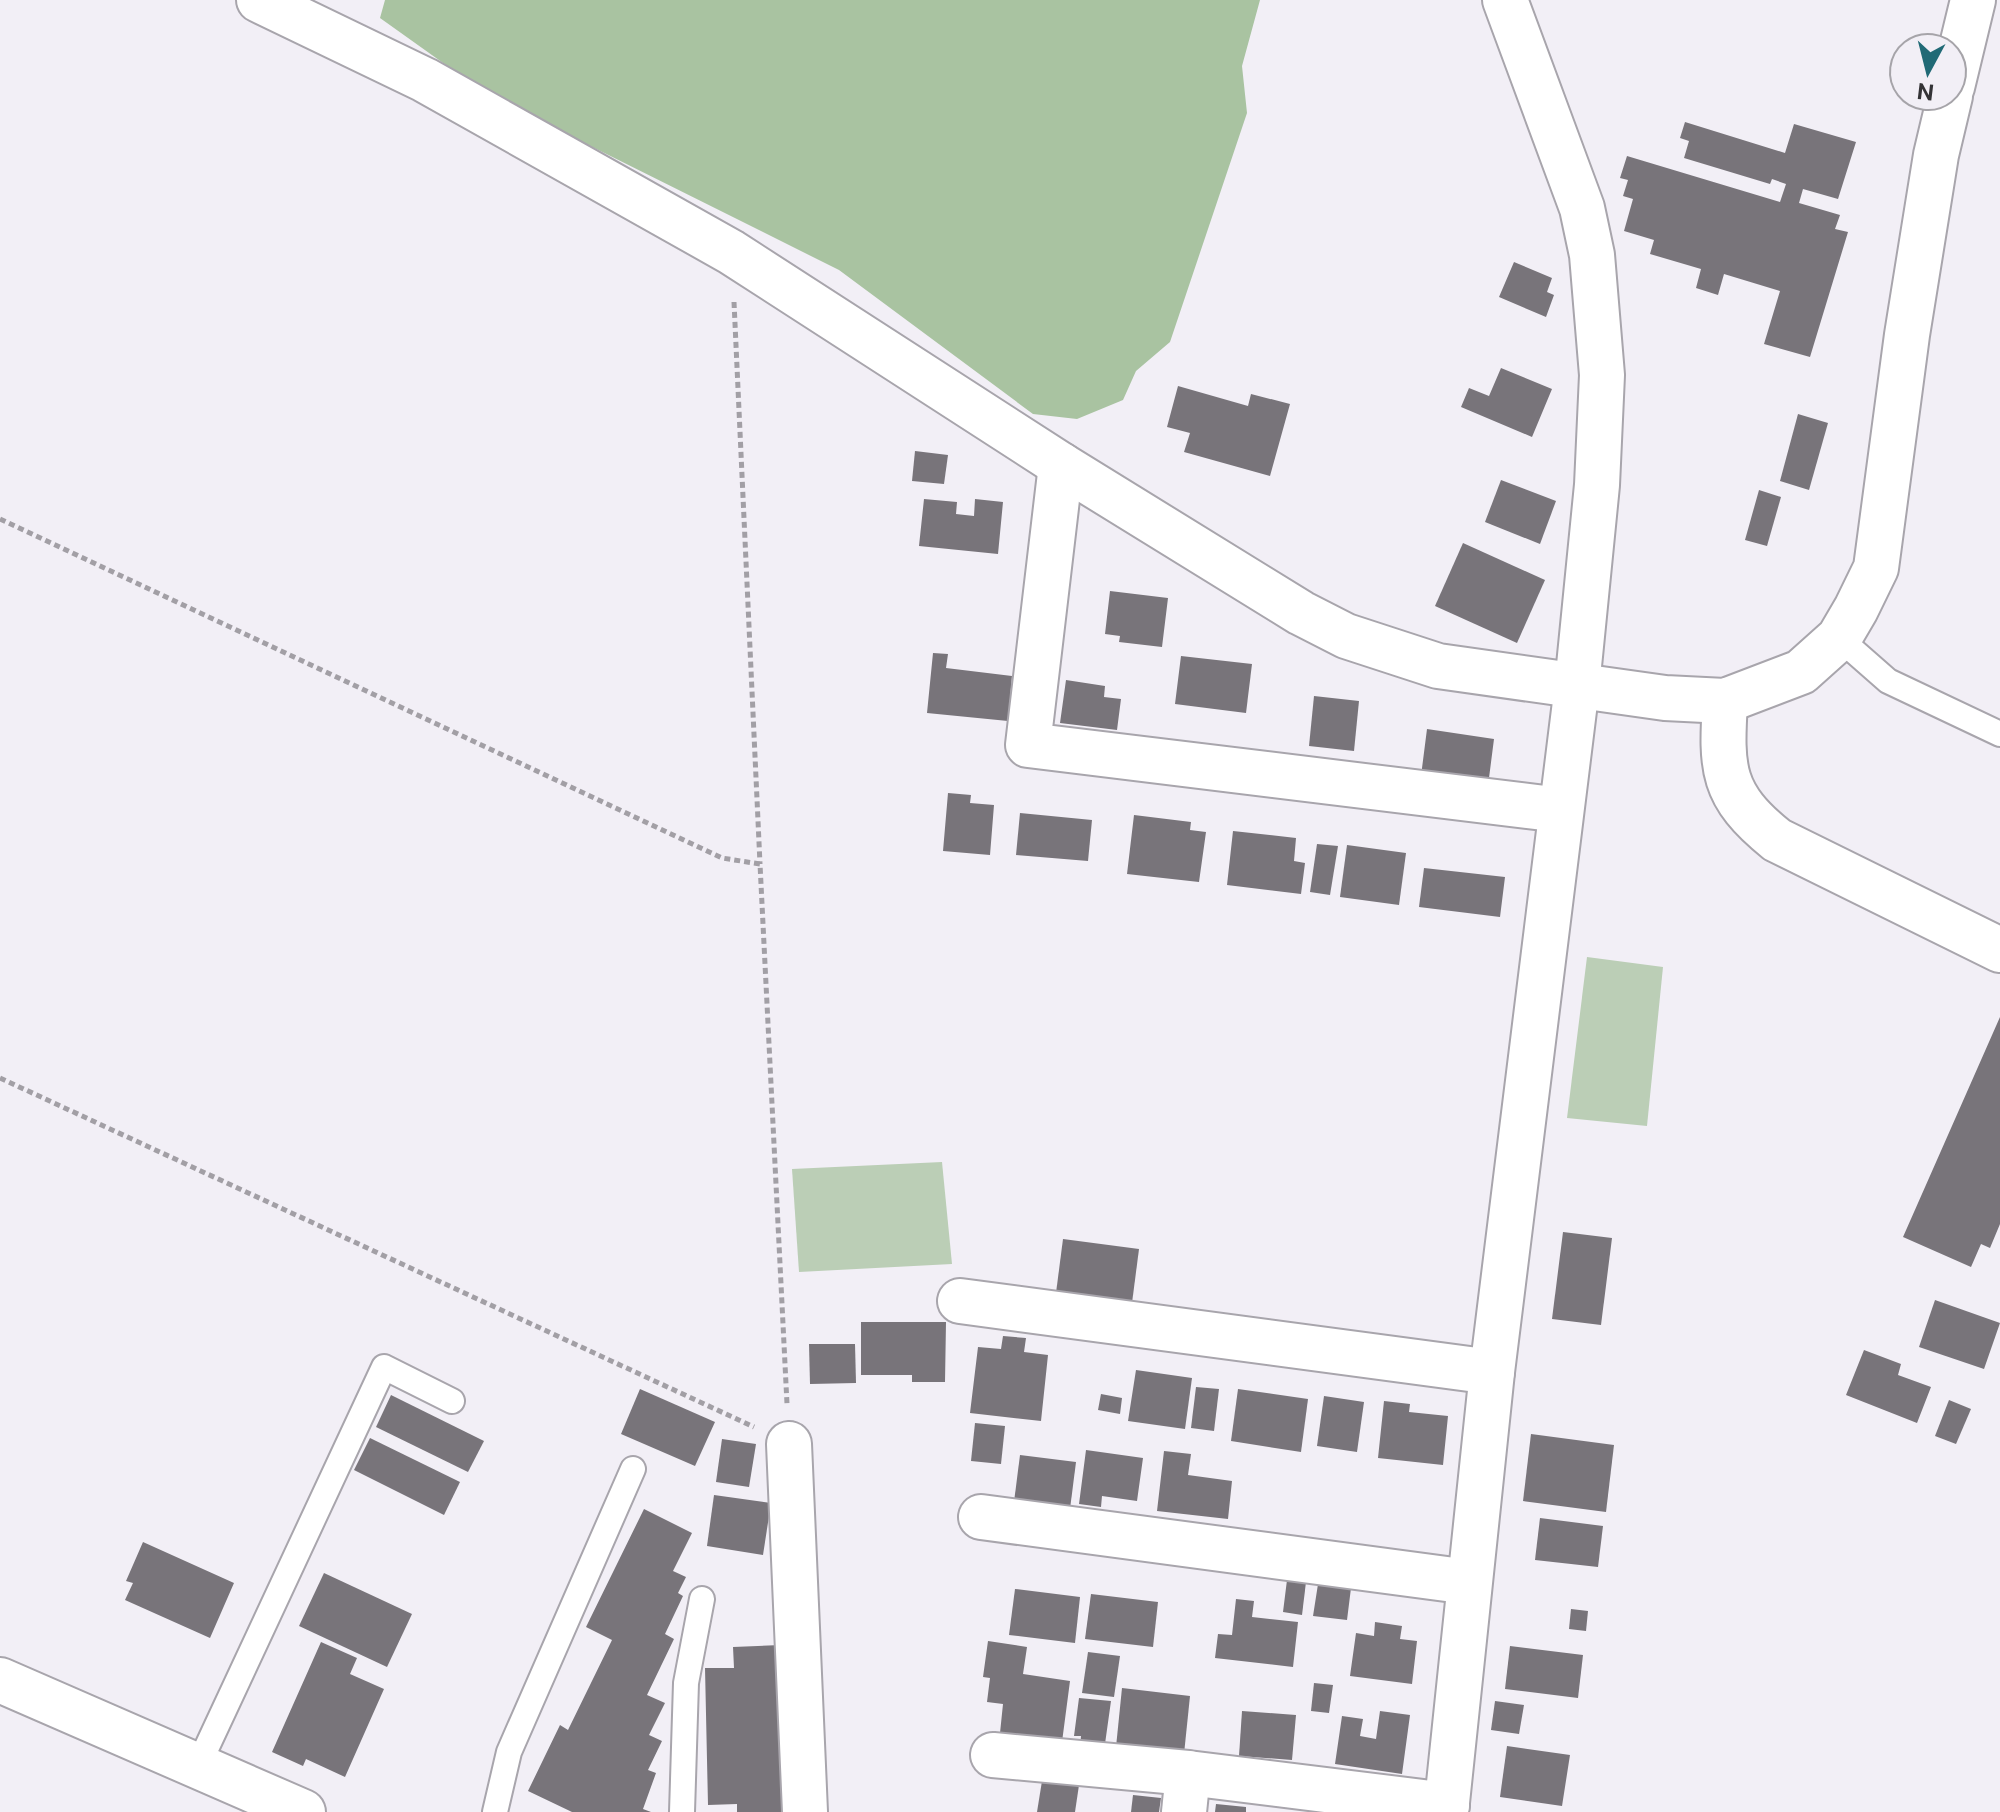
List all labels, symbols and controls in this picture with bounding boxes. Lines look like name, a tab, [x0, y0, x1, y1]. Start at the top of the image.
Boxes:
north arrow	[1888, 32, 1968, 112]
text: N	[1915, 78, 1936, 106]

